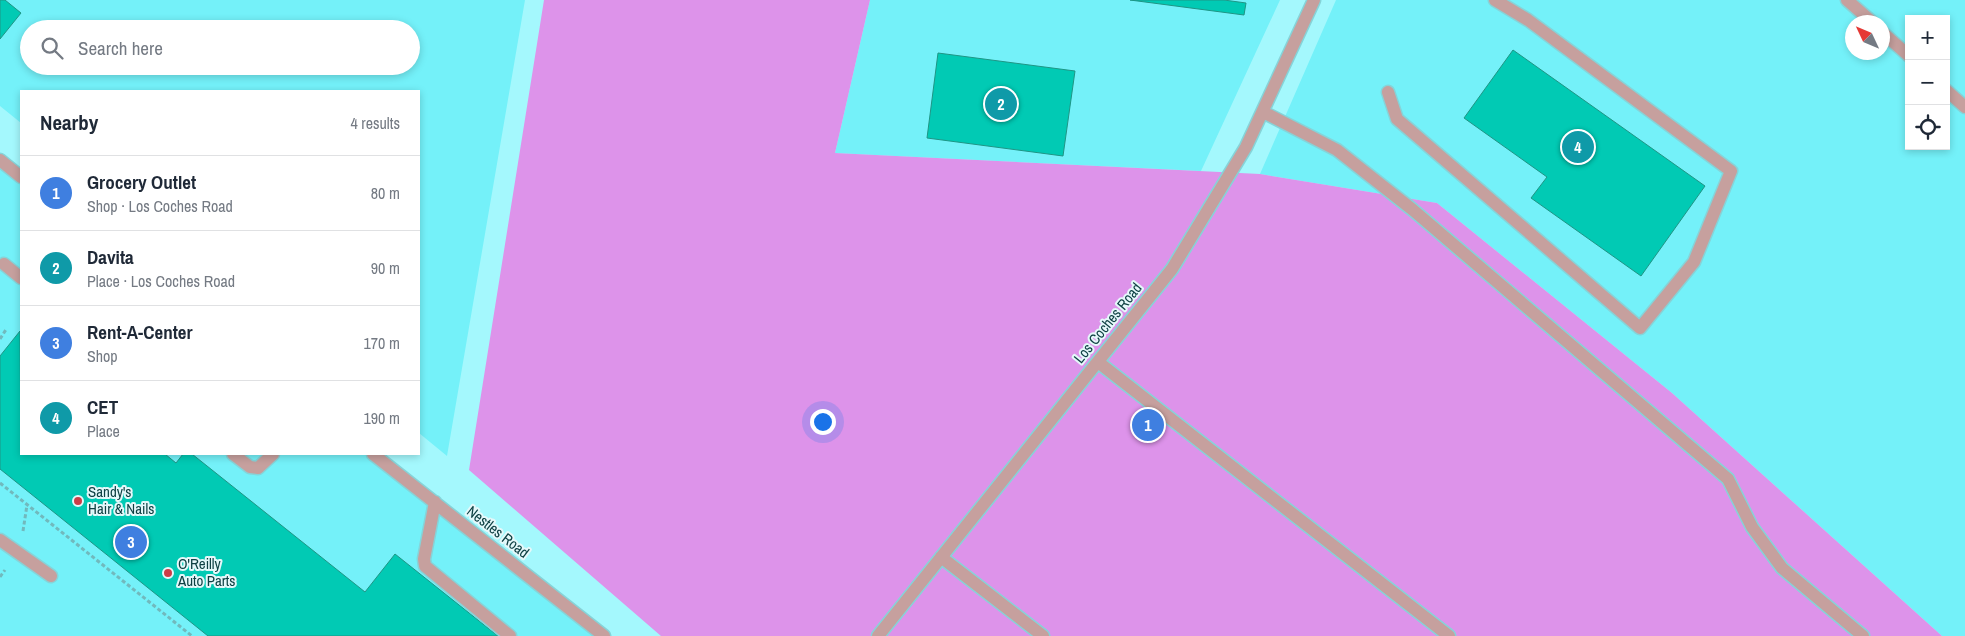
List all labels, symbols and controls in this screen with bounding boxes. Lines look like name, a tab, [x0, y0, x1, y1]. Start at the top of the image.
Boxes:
north arrow	[1845, 15, 1890, 60]
map controls	[1905, 15, 1950, 150]
button: +	[1905, 15, 1950, 60]
search box	[20, 20, 420, 75]
icon: search	[38, 34, 66, 62]
text: Search here	[78, 35, 163, 61]
button: −	[1905, 60, 1950, 105]
pin: 2	[985, 85, 1017, 123]
button: locate	[1905, 105, 1950, 150]
text: Nearby	[40, 108, 98, 137]
text: 4 results	[350, 112, 400, 134]
pin: 4	[1562, 128, 1594, 166]
text: Grocery Outlet	[87, 169, 196, 195]
text: 1	[52, 182, 60, 204]
text: 80 m	[371, 182, 400, 204]
text: Shop · Los Coches Road	[87, 195, 233, 217]
text: Davita	[87, 244, 134, 270]
text: 2	[52, 257, 60, 279]
text: 90 m	[371, 257, 400, 279]
text: Place · Los Coches Road	[87, 270, 235, 292]
street label: Los Coches Road	[1069, 278, 1147, 367]
text: Rent-A-Center	[87, 319, 193, 345]
text: 3	[52, 332, 60, 354]
text: 170 m	[364, 332, 400, 354]
text: Shop	[87, 345, 118, 367]
text: CET	[87, 394, 118, 420]
pin: 1	[1132, 406, 1164, 444]
text: 4	[52, 407, 60, 429]
text: 190 m	[364, 407, 400, 429]
your location	[810, 409, 836, 435]
text: Place	[87, 420, 120, 442]
place label: Sandy's Hair & Nails	[88, 481, 154, 519]
marker: Sandy's Hair & Nails	[72, 495, 84, 507]
street label: Nestles Road	[463, 501, 534, 563]
pin: 3	[115, 523, 147, 561]
place label: O'Reilly Auto Parts	[177, 553, 235, 591]
marker: O'Reilly Auto Parts	[162, 567, 174, 579]

